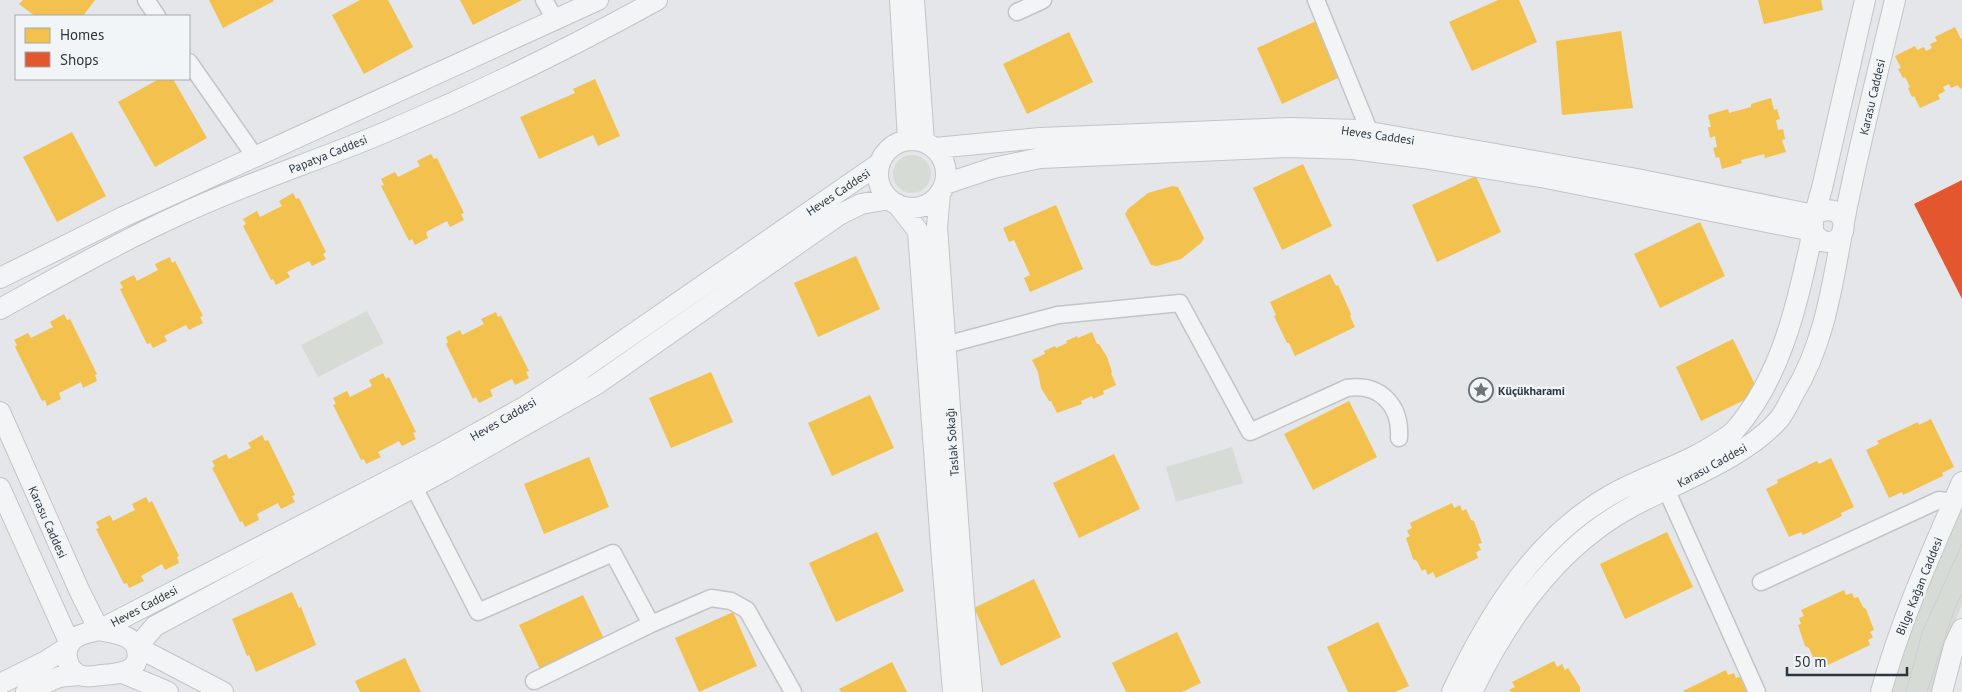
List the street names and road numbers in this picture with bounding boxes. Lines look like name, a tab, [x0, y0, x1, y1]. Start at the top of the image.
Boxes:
street label: Karasu Caddesi	[1856, 58, 1888, 136]
street label: Heves Caddesi	[1340, 122, 1416, 148]
street label: Papatya Caddesi	[287, 131, 369, 177]
street label: Heves Caddesi	[803, 165, 873, 219]
street label: Heves Caddesi	[467, 394, 539, 444]
street label: Taslak Sokağı	[942, 407, 962, 477]
street label: Karasu Caddesi	[1674, 440, 1750, 490]
street label: Karasu Caddesi	[25, 484, 71, 560]
street label: Bilge Kağan Caddesi	[1892, 535, 1946, 637]
street label: Heves Caddesi	[108, 582, 180, 630]

